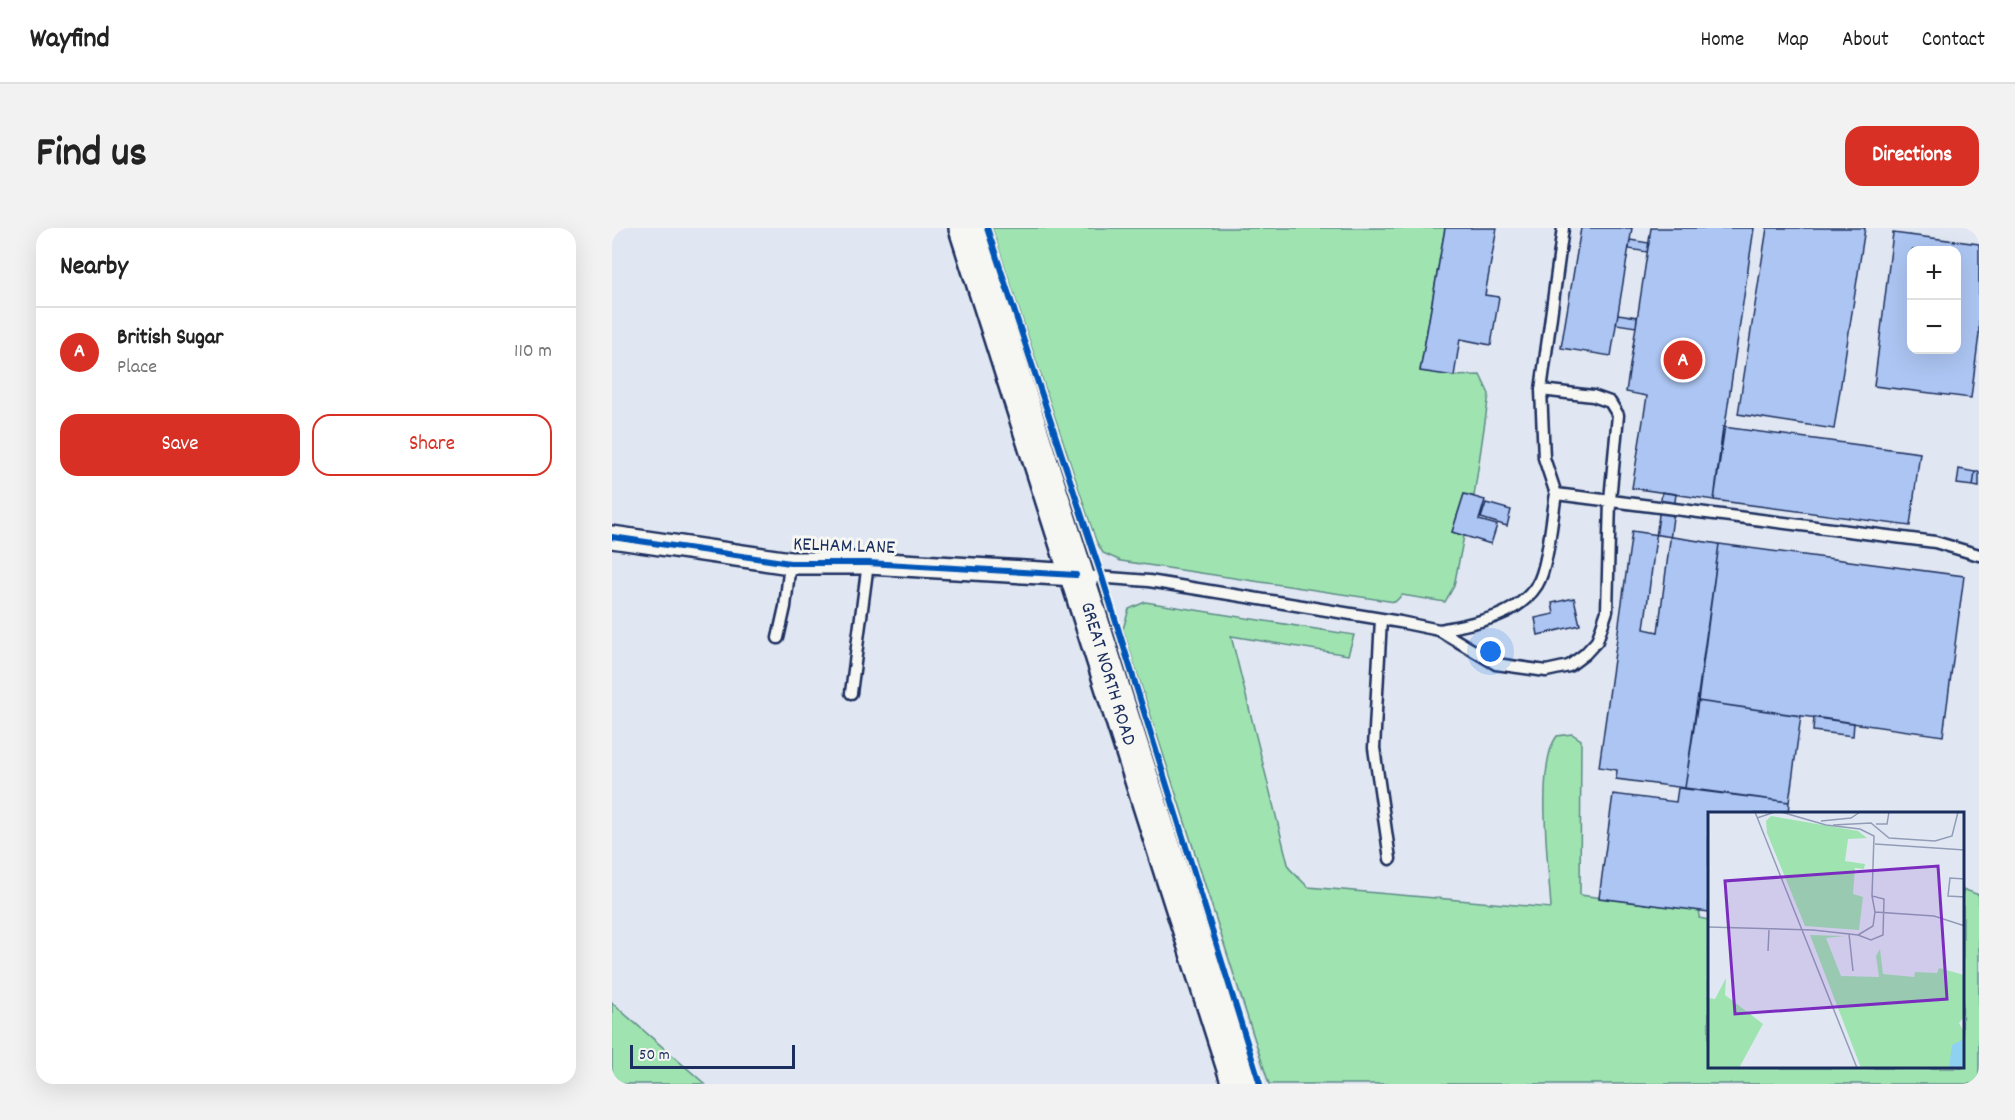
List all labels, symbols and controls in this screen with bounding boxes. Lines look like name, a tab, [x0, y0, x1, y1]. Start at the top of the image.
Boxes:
text: Wayfind	[30, 21, 110, 61]
text: Home	[1700, 26, 1744, 56]
text: Map	[1777, 26, 1809, 56]
text: About	[1842, 26, 1889, 56]
text: Contact	[1922, 26, 1985, 56]
text: Find us	[36, 126, 147, 186]
button: Directions	[1845, 126, 1979, 186]
map controls	[1907, 246, 1961, 354]
button: +	[1907, 246, 1961, 300]
text: Nearby	[60, 249, 128, 286]
button: −	[1907, 300, 1961, 354]
text: British Sugar	[117, 323, 223, 354]
text: A	[74, 338, 85, 366]
text: 110 m	[514, 338, 552, 366]
pin: A	[1664, 338, 1702, 382]
text: Place	[117, 354, 157, 382]
button: Save	[60, 414, 300, 476]
button: Share	[312, 414, 552, 476]
street label: KELHAM LANE	[793, 531, 895, 563]
street label: GREAT NORTH ROAD	[1072, 599, 1142, 749]
your location	[1476, 637, 1505, 666]
inset map	[1708, 812, 1964, 1069]
scale bar	[630, 1042, 795, 1070]
text: 50 m	[639, 1044, 670, 1067]

